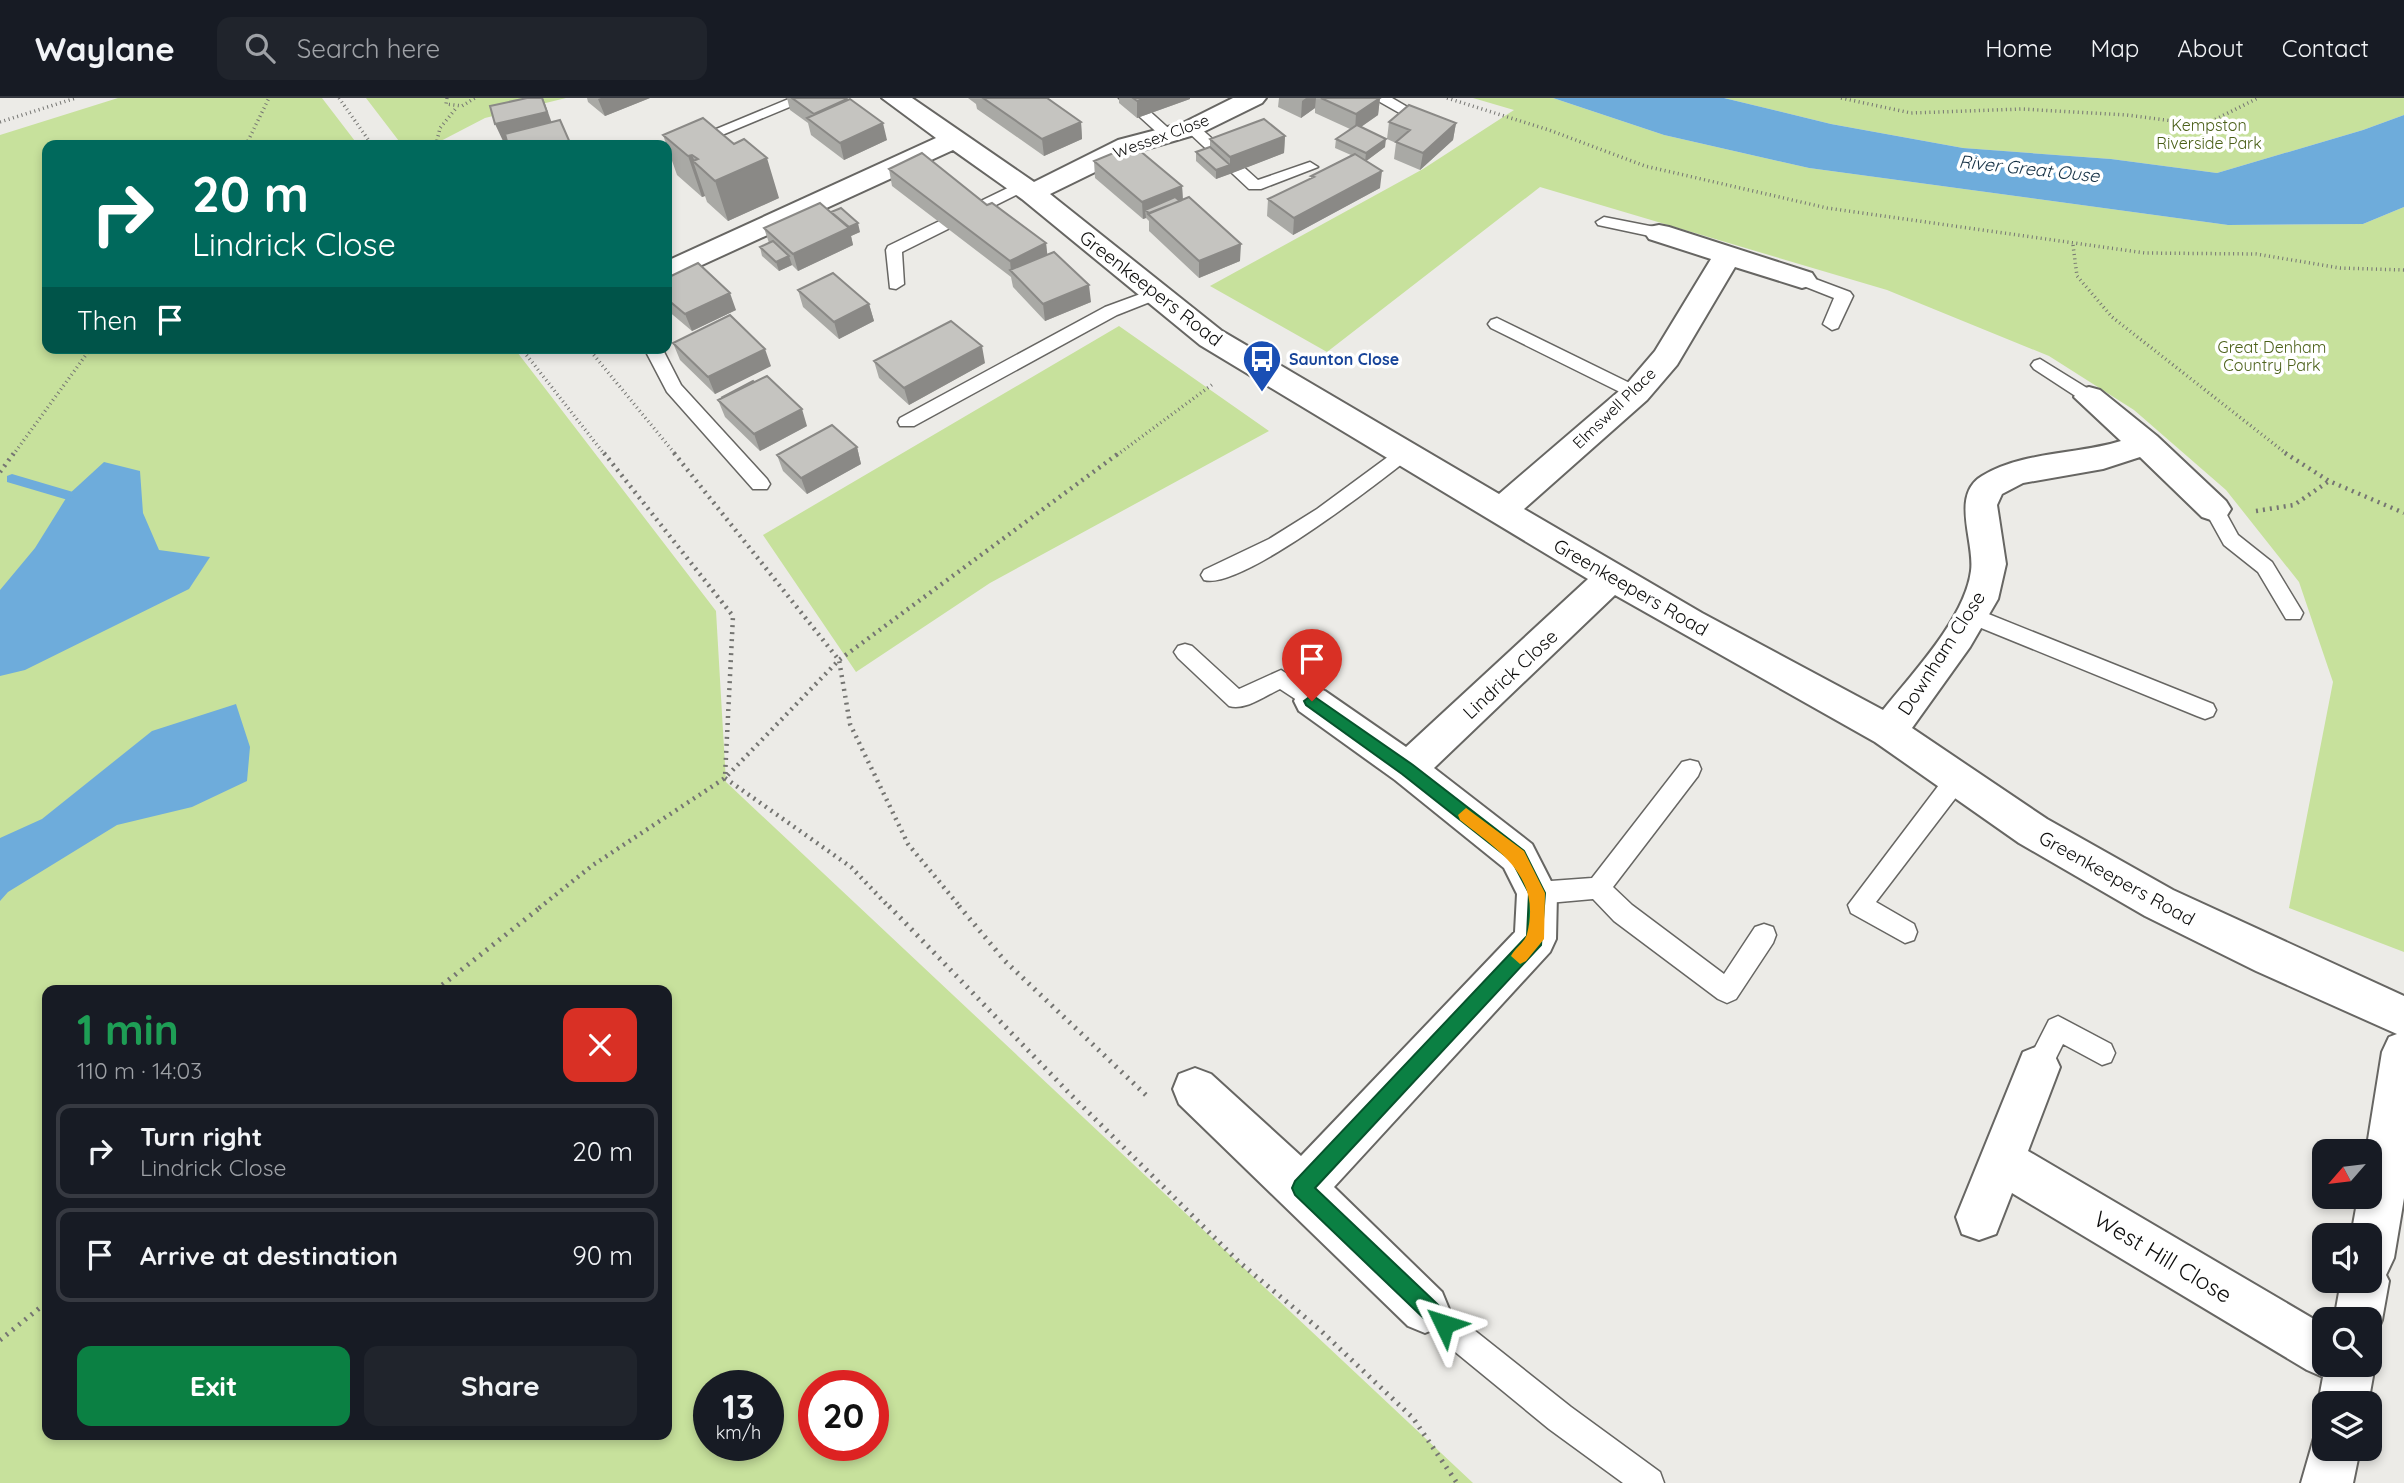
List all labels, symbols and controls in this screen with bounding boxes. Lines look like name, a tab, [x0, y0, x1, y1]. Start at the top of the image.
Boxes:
search box	[217, 17, 707, 80]
text: Waylane	[35, 28, 175, 69]
icon: search	[241, 29, 279, 67]
text: Search here	[297, 32, 440, 65]
text: Home	[1985, 33, 2052, 63]
text: Map	[2090, 33, 2139, 63]
text: About	[2177, 33, 2244, 63]
text: Contact	[2282, 33, 2369, 63]
street label: Wessex Close	[1110, 109, 1212, 163]
park label: Kempston Riverside Park	[2156, 115, 2262, 153]
water label: River Great Ouse	[1958, 150, 2101, 187]
text: 20 m	[192, 163, 309, 224]
icon: right	[77, 168, 168, 259]
text: Lindrick Close	[192, 224, 396, 264]
street label: Greenkeepers Road	[1075, 225, 1227, 351]
icon: arrive	[151, 301, 189, 339]
text: Then	[77, 304, 137, 337]
park label: Great Denham Country Park	[2218, 337, 2326, 375]
bus stop icon: Saunton Close	[1241, 338, 1283, 393]
place label: Saunton Close	[1289, 349, 1399, 369]
street label: Elmswell Place	[1568, 363, 1660, 453]
street label: Greenkeepers Road	[1549, 533, 1713, 641]
street label: Downham Close	[1892, 586, 1990, 720]
street label: Lindrick Close	[1458, 624, 1562, 724]
pin	[1282, 629, 1342, 701]
icon: arrive	[1293, 640, 1331, 678]
street label: Greenkeepers Road	[2035, 825, 2199, 931]
text: 1 min	[77, 1003, 179, 1056]
button: close	[563, 1008, 637, 1082]
text: 110 m · 14:03	[77, 1056, 202, 1085]
text: Turn right	[140, 1120, 262, 1153]
icon: right	[81, 1132, 119, 1170]
text: 20 m	[572, 1135, 633, 1168]
north arrow	[2312, 1139, 2382, 1209]
map controls	[2312, 1139, 2382, 1461]
text: Lindrick Close	[140, 1153, 286, 1182]
street label: West Hill Close	[2089, 1204, 2238, 1309]
button: sound	[2312, 1223, 2382, 1293]
icon: arrive	[81, 1236, 119, 1274]
text: Arrive at destination	[140, 1239, 398, 1272]
text: 90 m	[572, 1239, 633, 1272]
position arrow	[1407, 1287, 1481, 1361]
button: search	[2312, 1307, 2382, 1377]
button: Exit	[77, 1346, 350, 1426]
button: Share	[364, 1346, 637, 1426]
speed limit sign: 20	[798, 1370, 889, 1461]
text: 13	[722, 1384, 755, 1428]
button: layers	[2312, 1391, 2382, 1461]
text: km/h	[716, 1421, 761, 1444]

